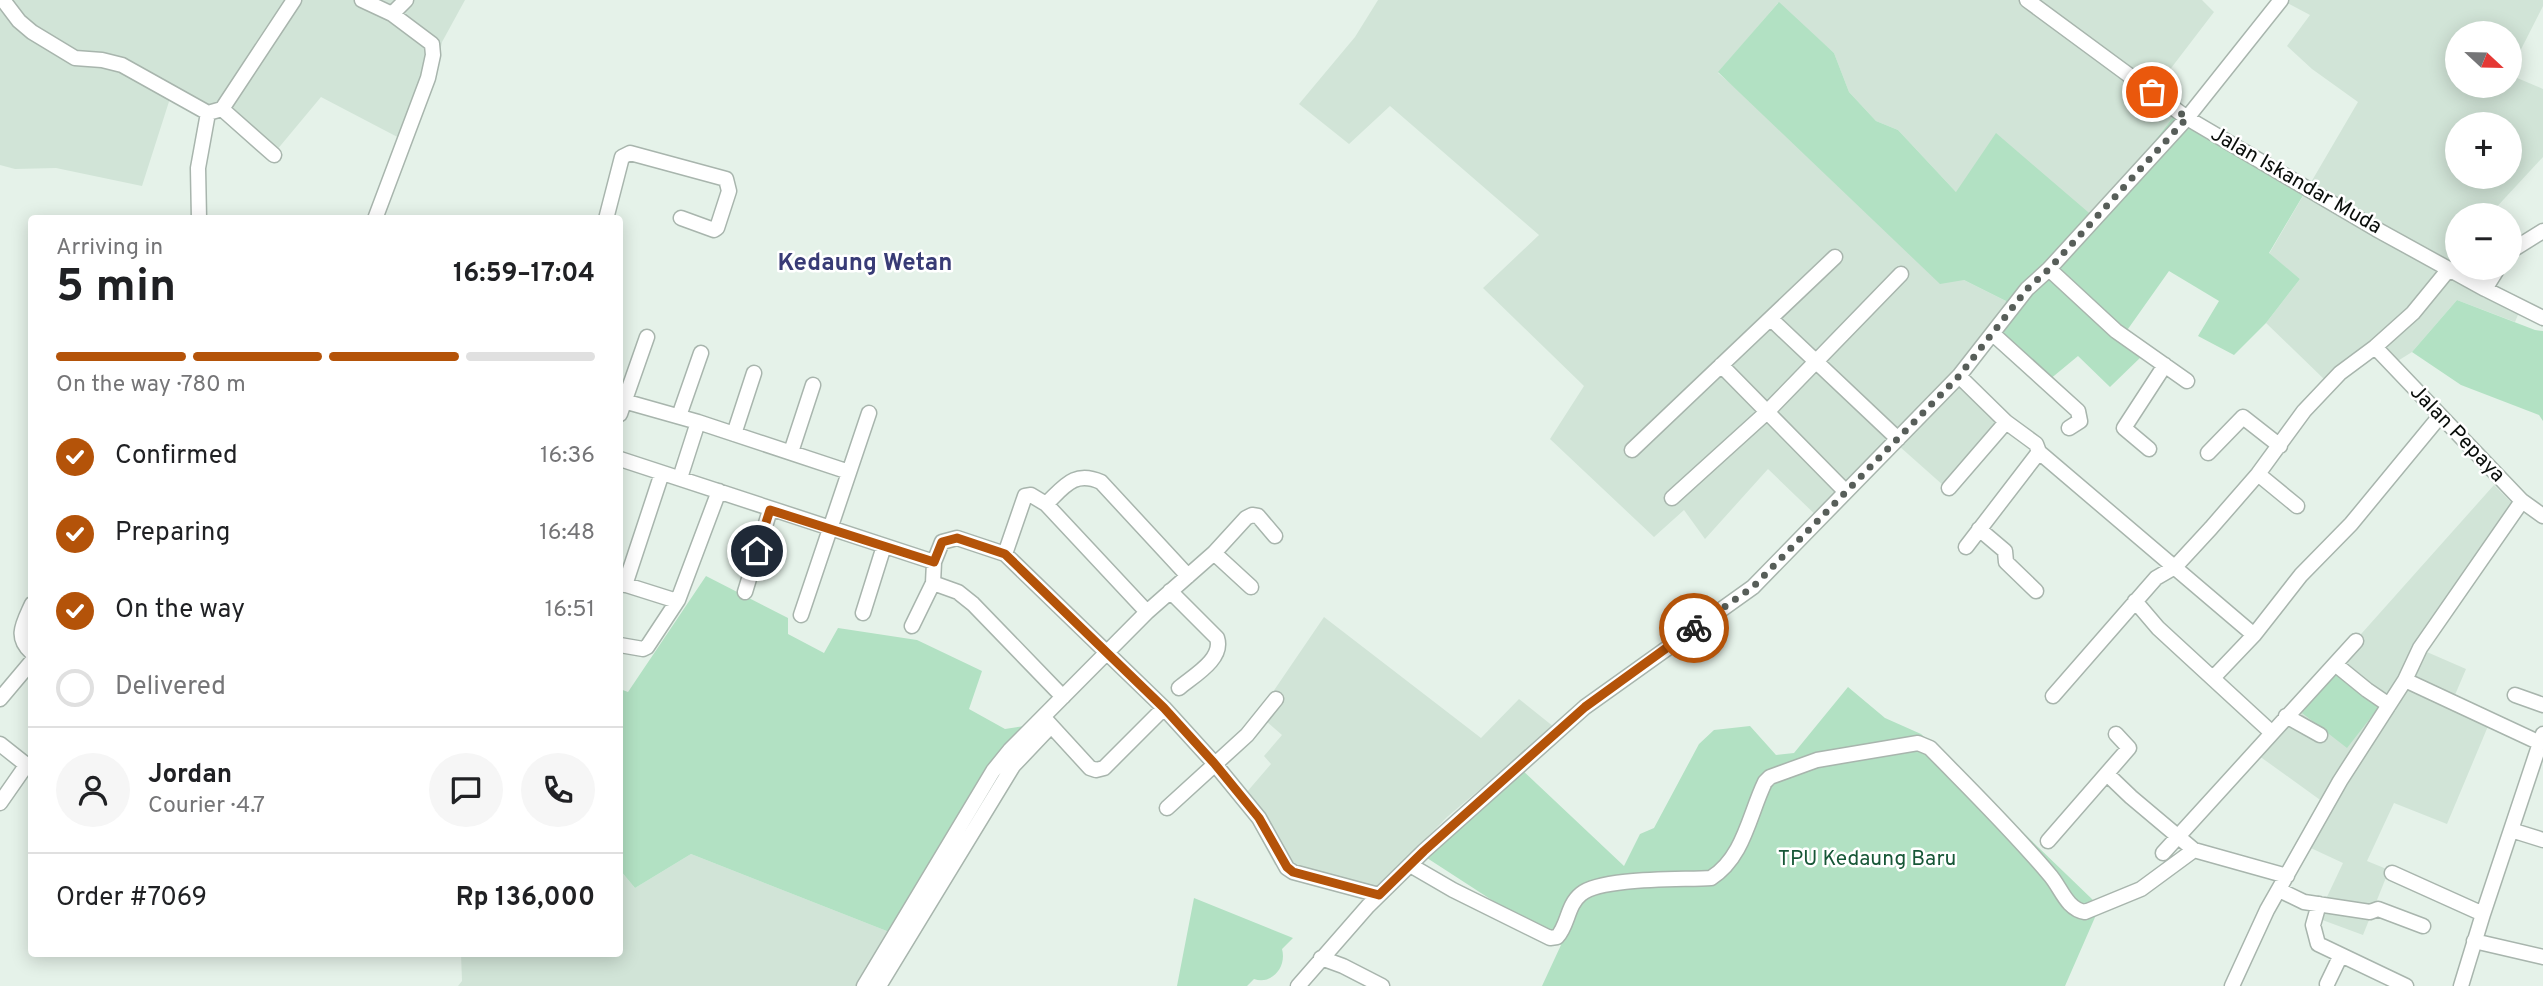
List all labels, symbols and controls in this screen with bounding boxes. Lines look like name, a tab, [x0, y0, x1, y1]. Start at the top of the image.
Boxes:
north arrow	[2445, 21, 2522, 98]
map controls	[2445, 21, 2522, 280]
pin	[2122, 62, 2182, 122]
icon: bag	[2133, 73, 2171, 111]
button: +	[2445, 112, 2522, 189]
street label: Jalan Iskandar Muda	[2206, 121, 2386, 241]
button: −	[2445, 203, 2522, 280]
text: Arriving in	[56, 234, 163, 263]
district label: Kedaung Wetan	[778, 249, 953, 279]
text: 16:59–17:04	[453, 258, 595, 291]
text: 5 min	[56, 259, 176, 318]
text: On the way · 780 m	[56, 371, 246, 400]
street label: Jalan Pepaya	[2404, 379, 2510, 489]
icon: check	[56, 438, 94, 476]
text: Confirmed	[115, 440, 238, 473]
text: 16:36	[540, 442, 595, 471]
icon: check	[56, 515, 94, 553]
text: Preparing	[115, 517, 230, 550]
text: 16:48	[539, 519, 595, 548]
pin	[727, 521, 787, 581]
icon: home	[738, 532, 776, 570]
icon: check	[56, 592, 94, 630]
courier	[1659, 593, 1729, 663]
text: On the way	[115, 594, 245, 627]
text: 16:51	[545, 596, 595, 625]
icon: bike	[1675, 609, 1713, 647]
text: Delivered	[115, 671, 226, 704]
button: person	[56, 753, 130, 827]
button: chat	[429, 753, 503, 827]
button: phone	[521, 753, 595, 827]
text: Jordan	[148, 759, 232, 792]
text: Courier · 4.7	[148, 792, 265, 821]
park label: TPU Kedaung Baru	[1778, 846, 1956, 873]
text: Order #7069	[56, 882, 207, 915]
text: Rp 136,000	[456, 882, 595, 915]

